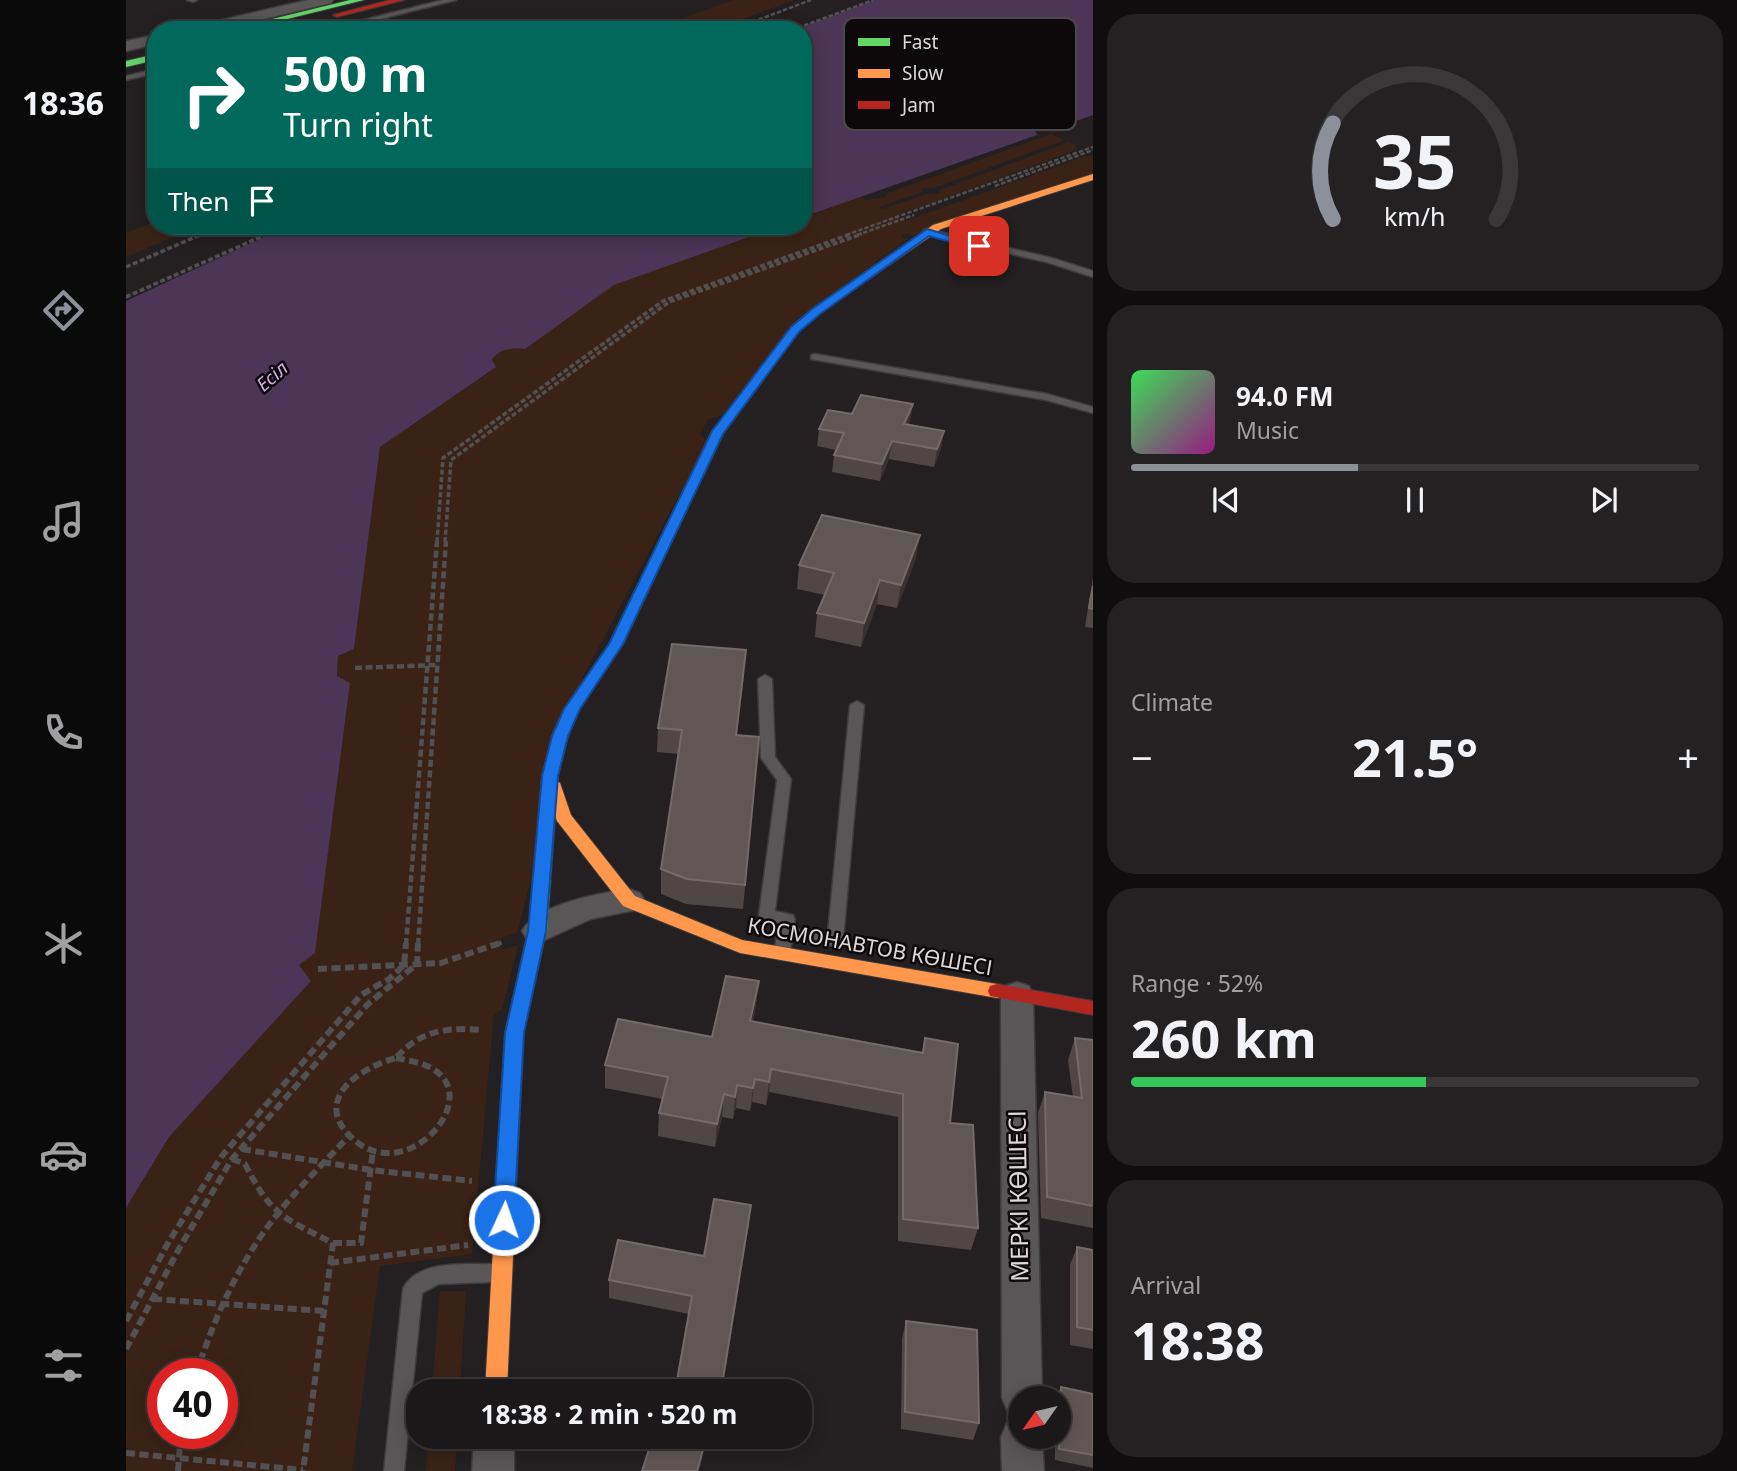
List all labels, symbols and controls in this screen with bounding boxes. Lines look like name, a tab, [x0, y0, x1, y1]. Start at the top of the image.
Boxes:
legend	[844, 18, 1076, 130]
text: Fast	[902, 29, 939, 55]
text: 500 m	[283, 40, 428, 106]
icon: right	[168, 49, 259, 140]
text: Slow	[902, 60, 943, 86]
text: 18:36	[22, 81, 104, 124]
text: Jam	[900, 92, 936, 118]
text: Turn right	[283, 103, 433, 146]
text: 35	[1373, 111, 1457, 210]
icon: arrive	[243, 182, 281, 220]
text: Then	[168, 183, 229, 219]
text: km/h	[1384, 199, 1446, 233]
pin	[949, 216, 1009, 276]
icon: arrive	[960, 227, 998, 265]
icon: directions	[39, 286, 88, 335]
water label: Есіл	[251, 355, 294, 397]
text: 94.0 FM	[1236, 378, 1333, 414]
text: Music	[1236, 414, 1299, 446]
icon: previous	[1207, 481, 1245, 519]
icon: pause	[1396, 481, 1434, 519]
icon: next	[1585, 481, 1623, 519]
icon: music	[39, 497, 88, 546]
text: Climate	[1131, 686, 1213, 718]
icon: phone	[39, 708, 88, 757]
text: 21.5°	[1352, 721, 1478, 792]
text: −	[1131, 731, 1153, 783]
text: +	[1677, 731, 1699, 783]
street label: КОСМОНАВТОВ КӨШЕСІ	[746, 911, 995, 981]
icon: climate	[39, 919, 88, 968]
text: Range · 52%	[1131, 967, 1263, 999]
text: 260 km	[1131, 1002, 1317, 1073]
street label: МЕРКІ КӨШЕСІ	[1000, 1110, 1035, 1282]
icon: car	[39, 1130, 88, 1179]
position arrow	[467, 1183, 541, 1257]
text: Arrival	[1131, 1269, 1201, 1301]
text: 18:38	[1131, 1304, 1265, 1375]
icon: filters	[39, 1341, 88, 1390]
speed limit sign: 40	[147, 1358, 238, 1449]
north arrow	[1008, 1386, 1071, 1449]
map controls	[1008, 1386, 1071, 1449]
text: 18:38 · 2 min · 520 m	[481, 1396, 737, 1432]

